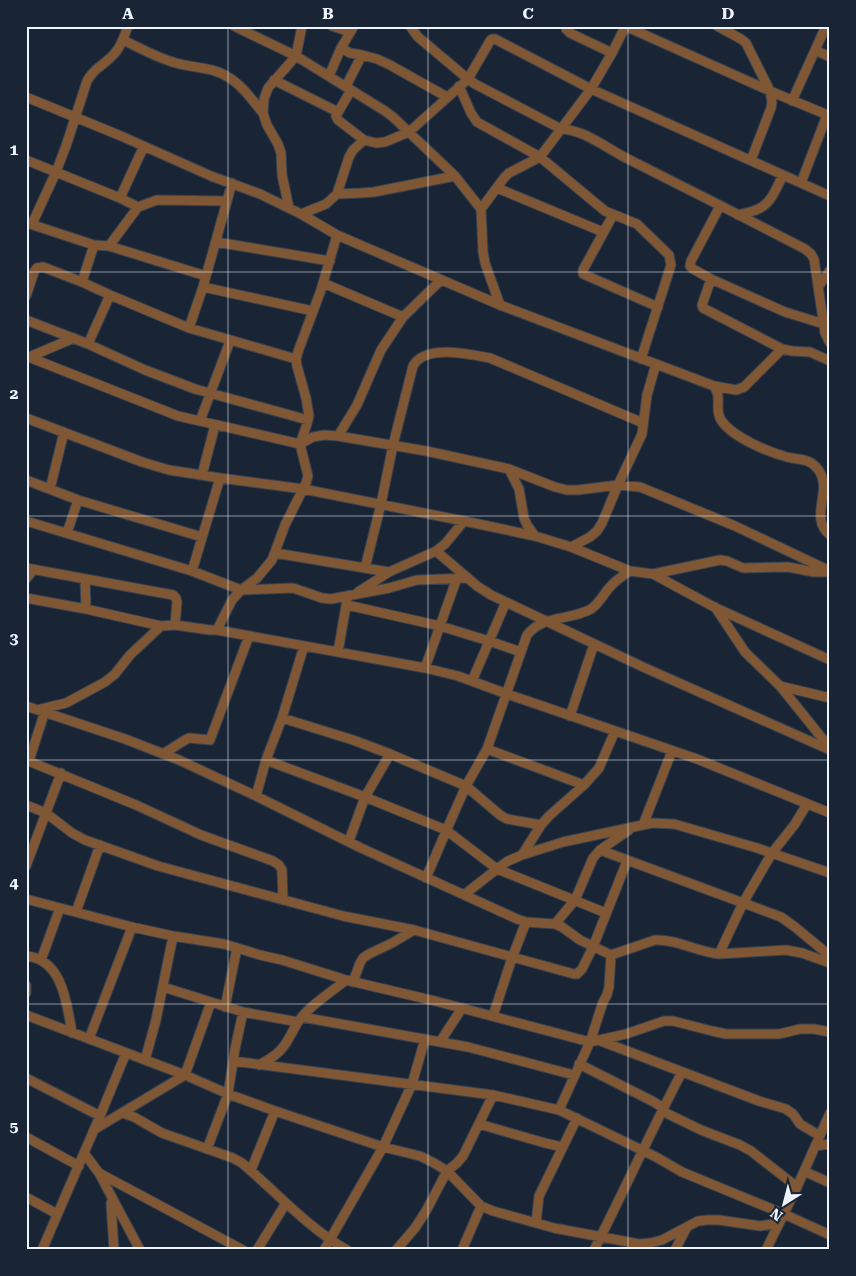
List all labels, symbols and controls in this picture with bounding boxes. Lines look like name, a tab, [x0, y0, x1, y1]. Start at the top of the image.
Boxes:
text: A	[122, 4, 134, 23]
text: B	[322, 4, 334, 23]
text: C	[522, 4, 534, 23]
text: D	[722, 4, 735, 23]
text: 1	[10, 140, 19, 159]
text: 2	[10, 384, 19, 403]
text: 3	[10, 629, 19, 648]
text: 4	[10, 873, 19, 892]
text: 5	[10, 1117, 19, 1136]
north arrow	[758, 1178, 808, 1228]
text: N	[767, 1205, 785, 1224]

